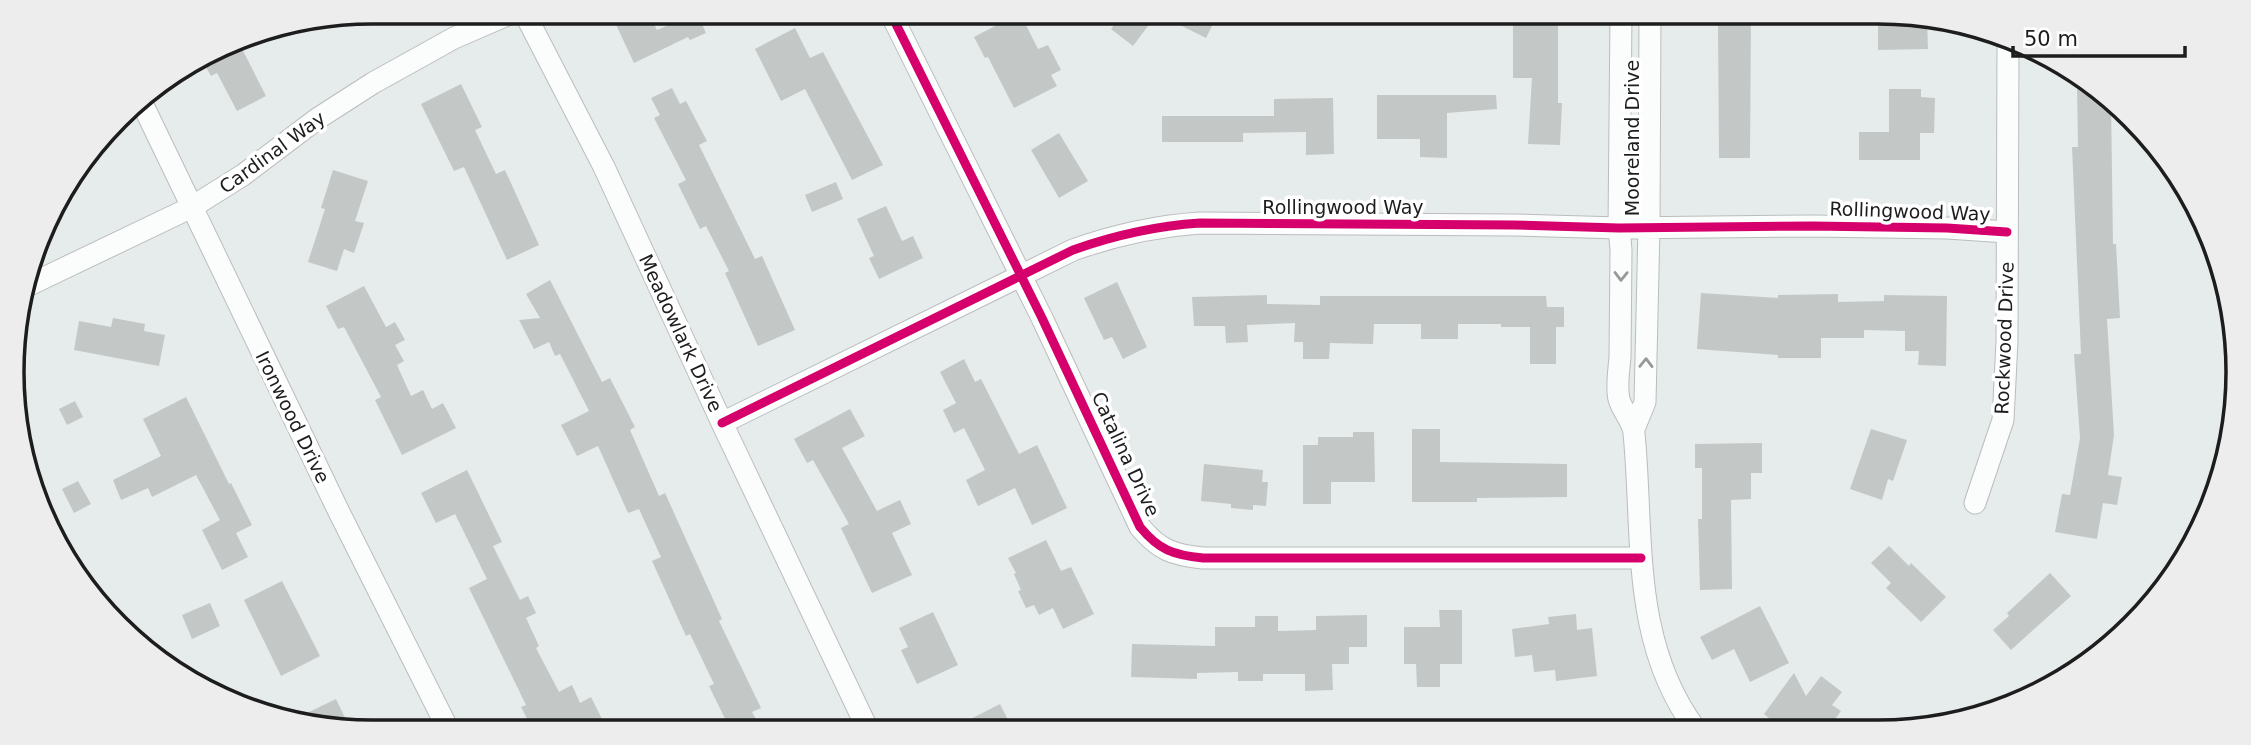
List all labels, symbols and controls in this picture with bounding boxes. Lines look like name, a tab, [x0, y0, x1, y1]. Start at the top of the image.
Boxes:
scale bar	[2013, 14, 2184, 58]
text: 50 m	[2024, 27, 2078, 51]
street label: Mooreland Drive	[1621, 60, 1643, 216]
street label: Cardinal Way	[215, 106, 329, 198]
street label: Rollingwood Way	[1262, 196, 1424, 218]
street label: Rollingwood Way	[1829, 197, 1991, 225]
street label: Meadowlark Drive	[635, 251, 727, 415]
street label: Rockwood Drive	[1990, 261, 2018, 415]
one-way arrow	[1613, 272, 1629, 282]
street label: Ironwood Drive	[252, 347, 334, 487]
one-way arrow	[1638, 357, 1654, 367]
street label: Catalina Drive	[1088, 388, 1164, 520]

